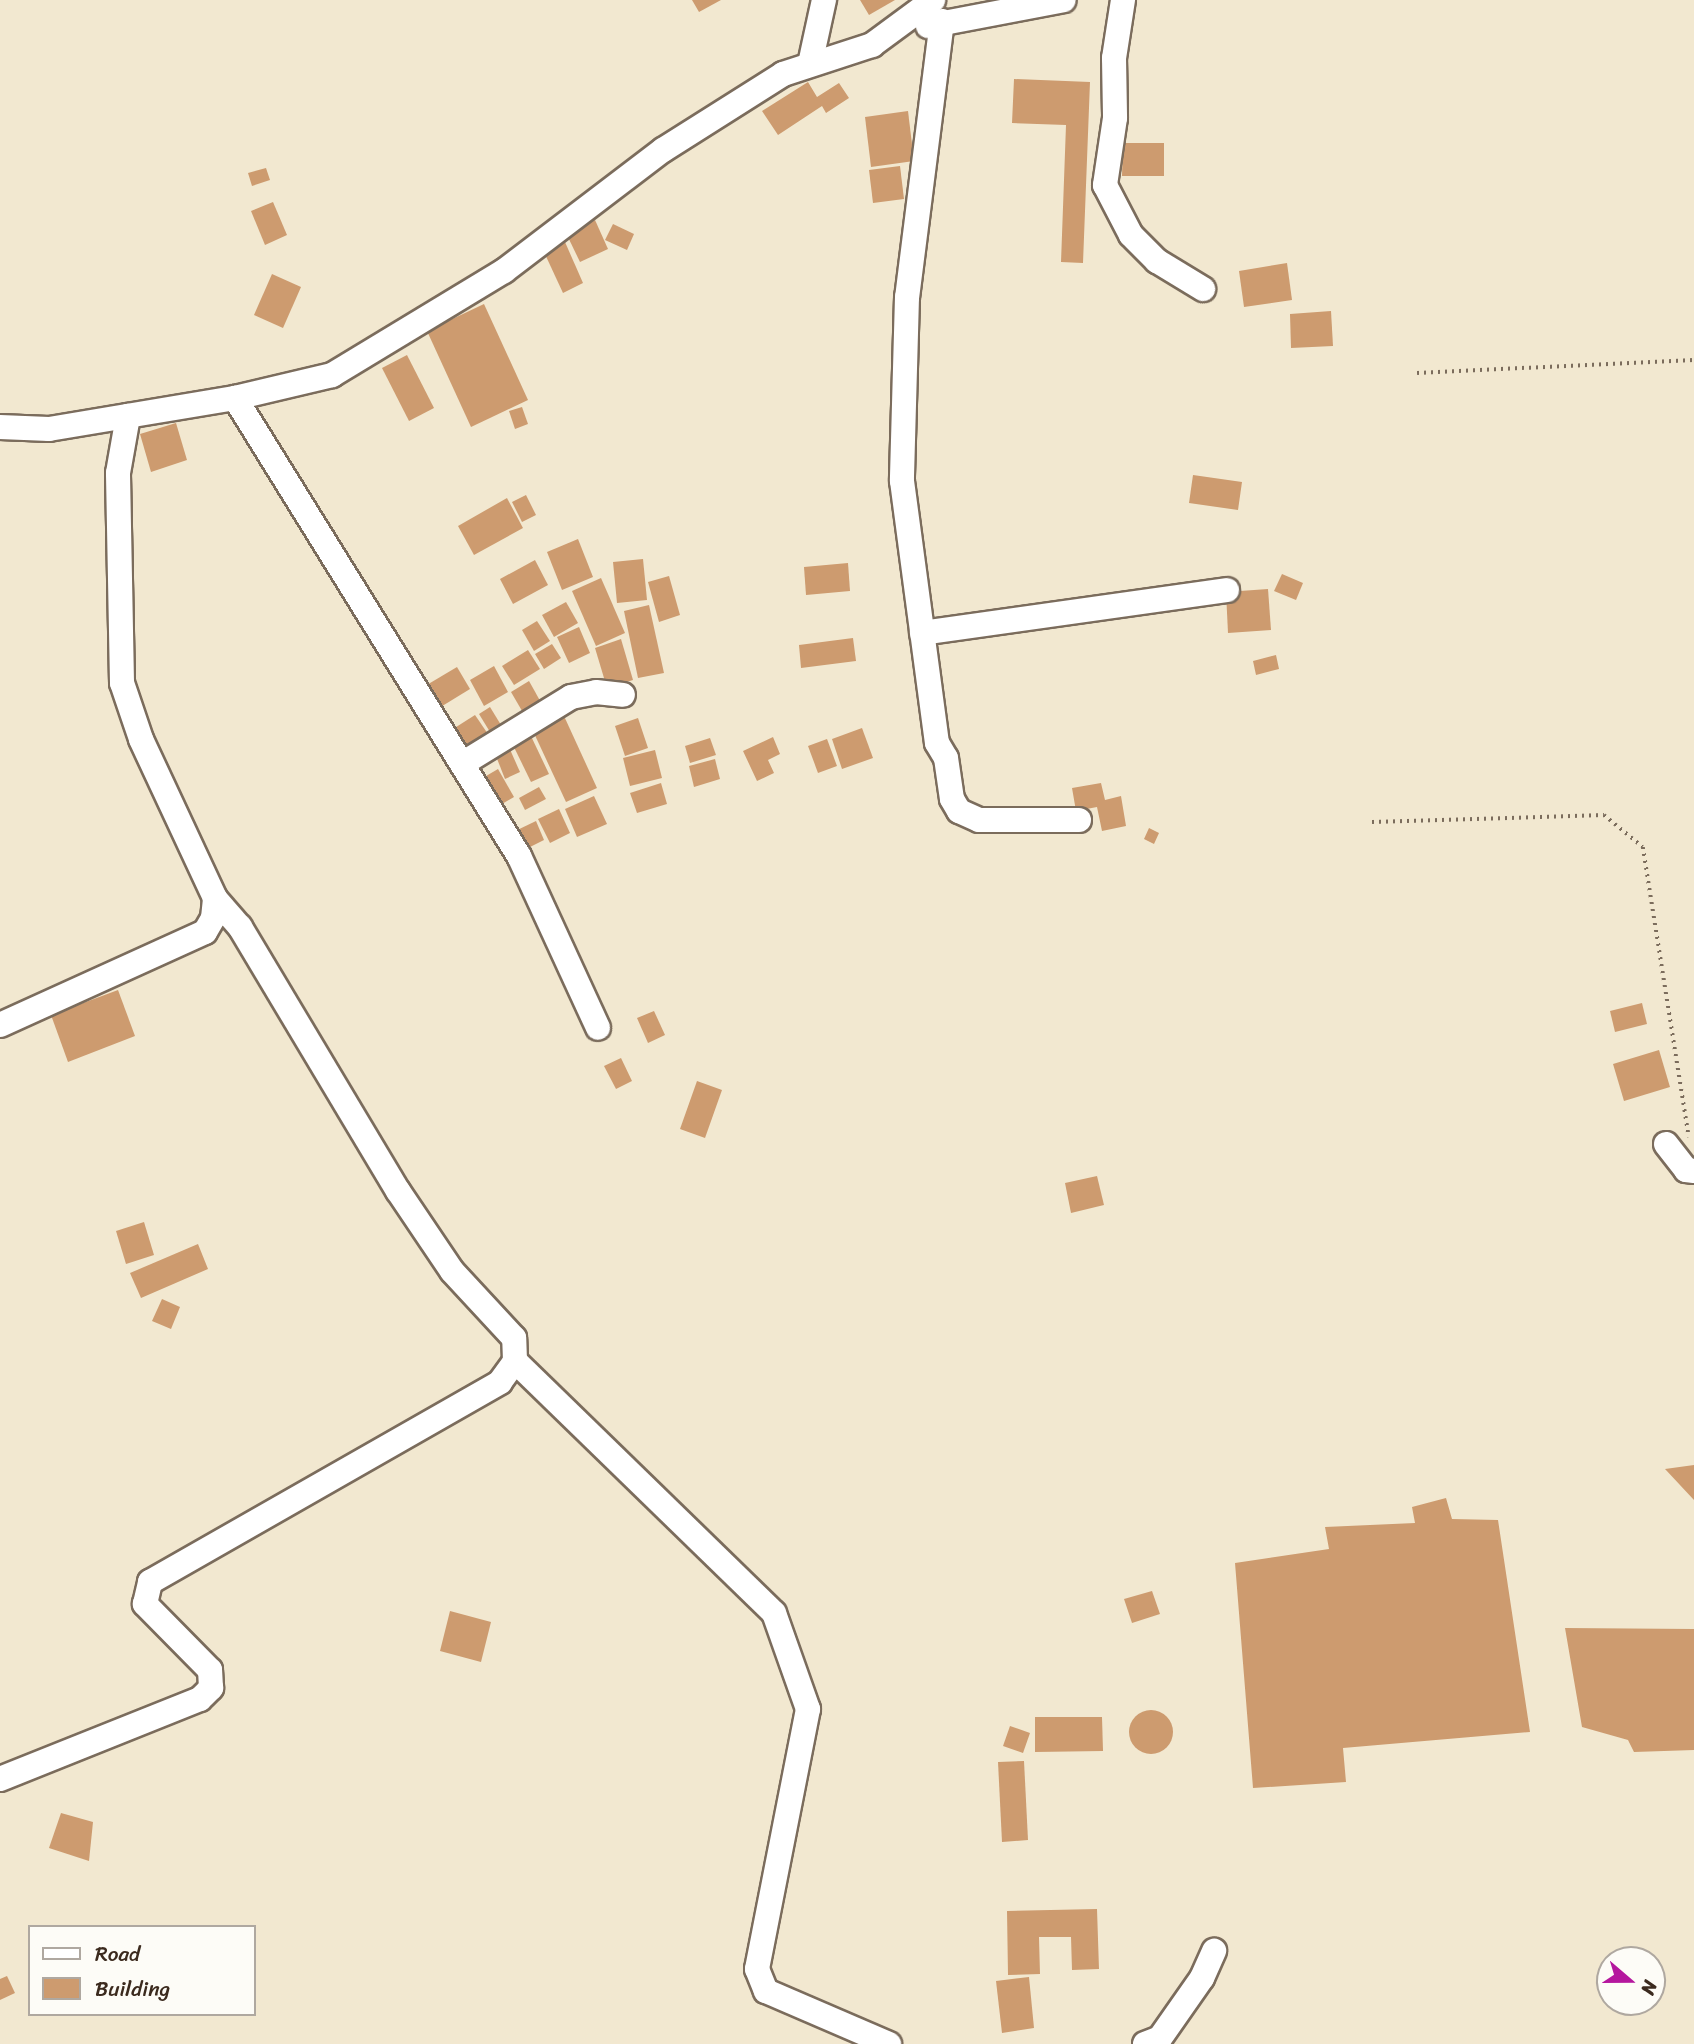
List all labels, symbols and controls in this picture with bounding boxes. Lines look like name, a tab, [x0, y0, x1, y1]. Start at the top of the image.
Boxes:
legend	[28, 1925, 256, 2016]
text: Road	[95, 1935, 140, 1973]
north arrow	[1596, 1946, 1666, 2016]
text: Building	[95, 1970, 170, 2008]
text: N	[1632, 1976, 1667, 1999]

